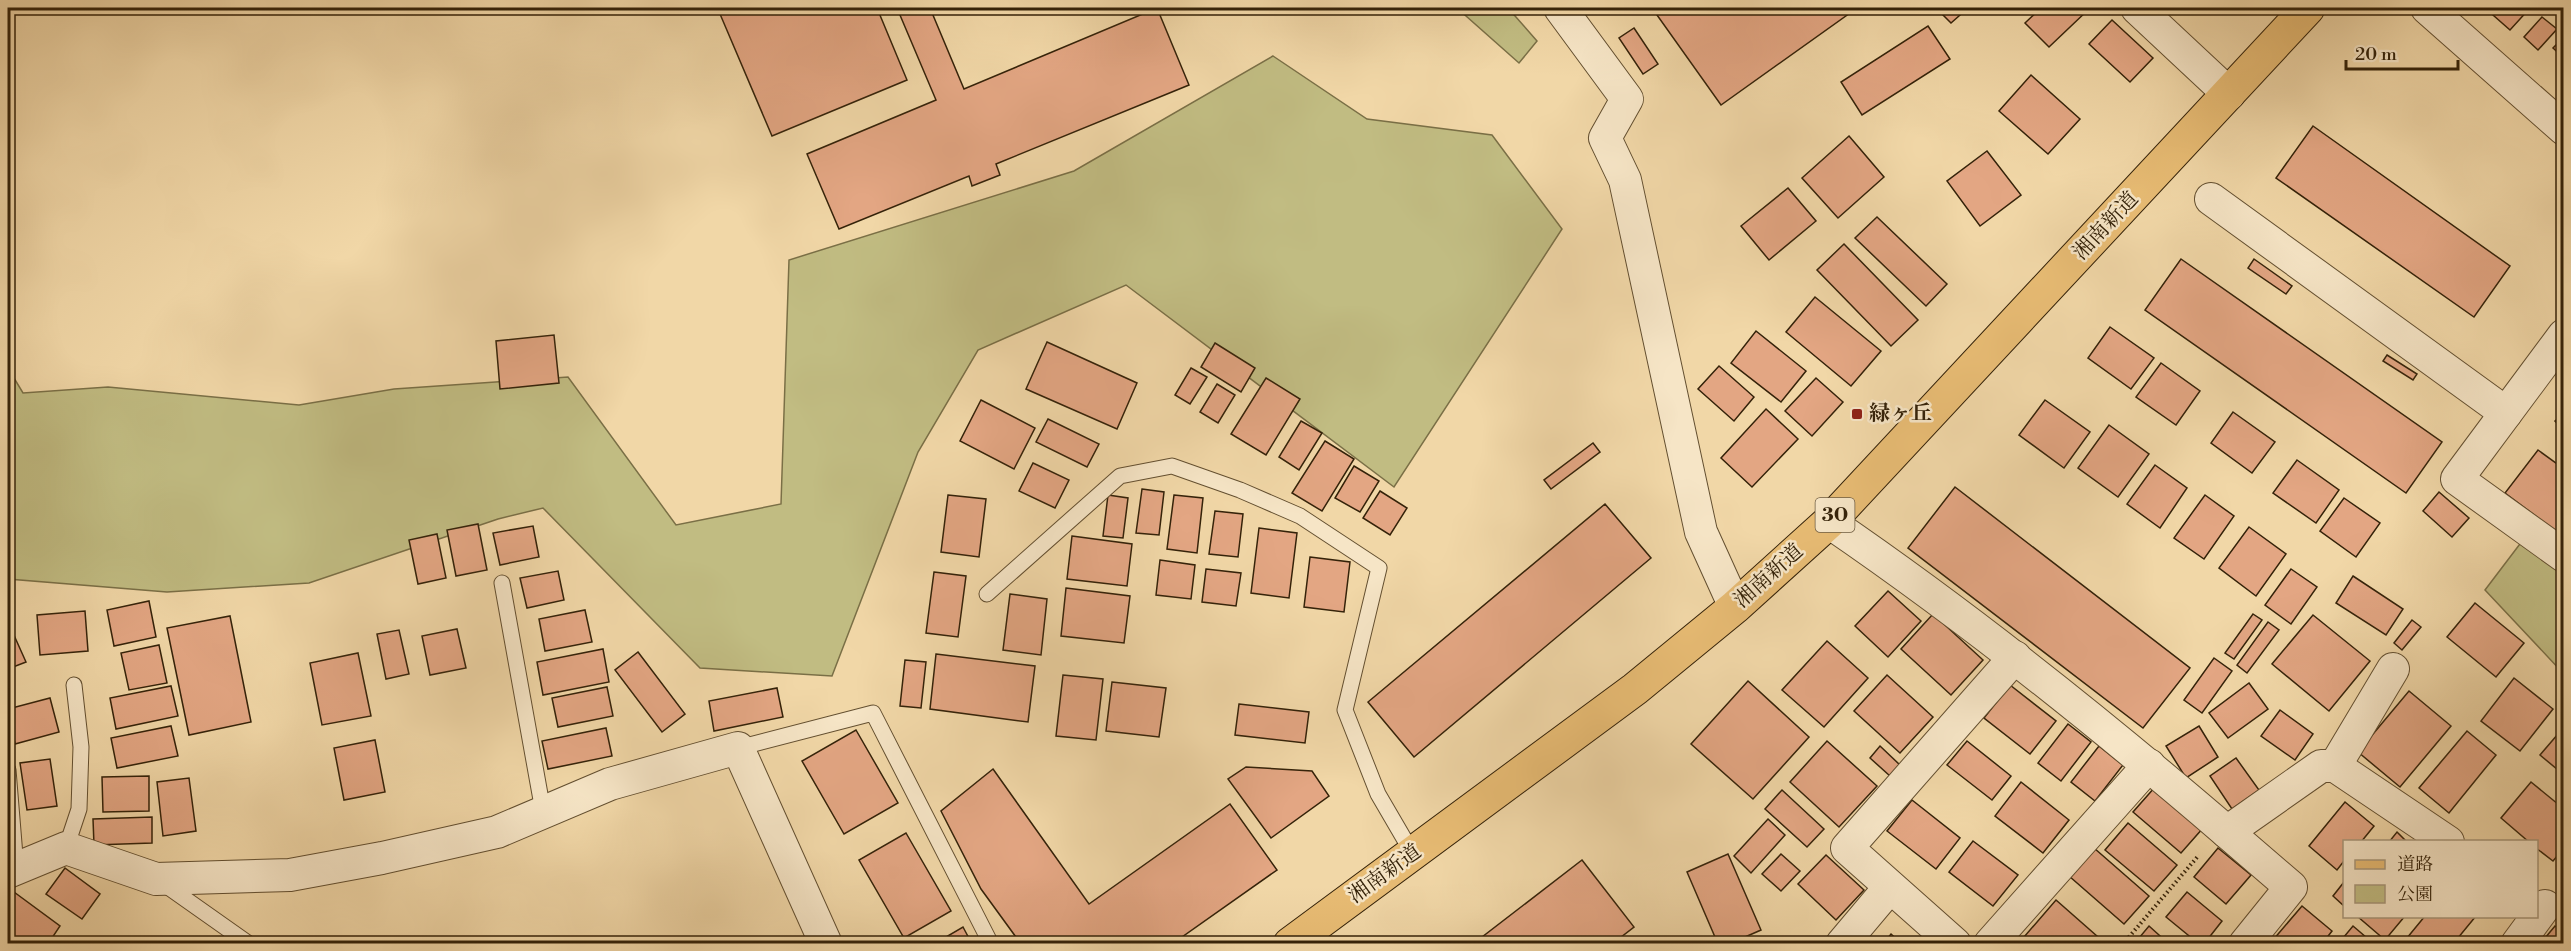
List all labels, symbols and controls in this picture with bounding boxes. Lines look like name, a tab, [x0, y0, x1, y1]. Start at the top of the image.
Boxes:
scale bar	[2346, 33, 2458, 71]
text: 20 m	[2355, 43, 2397, 66]
street label: 湘南新道	[2068, 186, 2144, 266]
place label: 緑ヶ丘	[1869, 401, 1932, 427]
marker: 緑ヶ丘	[1850, 407, 1864, 421]
road number: 30	[1816, 498, 1854, 532]
street label: 湘南新道	[1729, 538, 1809, 614]
street label: 湘南新道	[1343, 839, 1427, 909]
legend	[2343, 840, 2538, 918]
text: 道路	[2397, 853, 2433, 876]
text: 公園	[2397, 883, 2433, 906]

